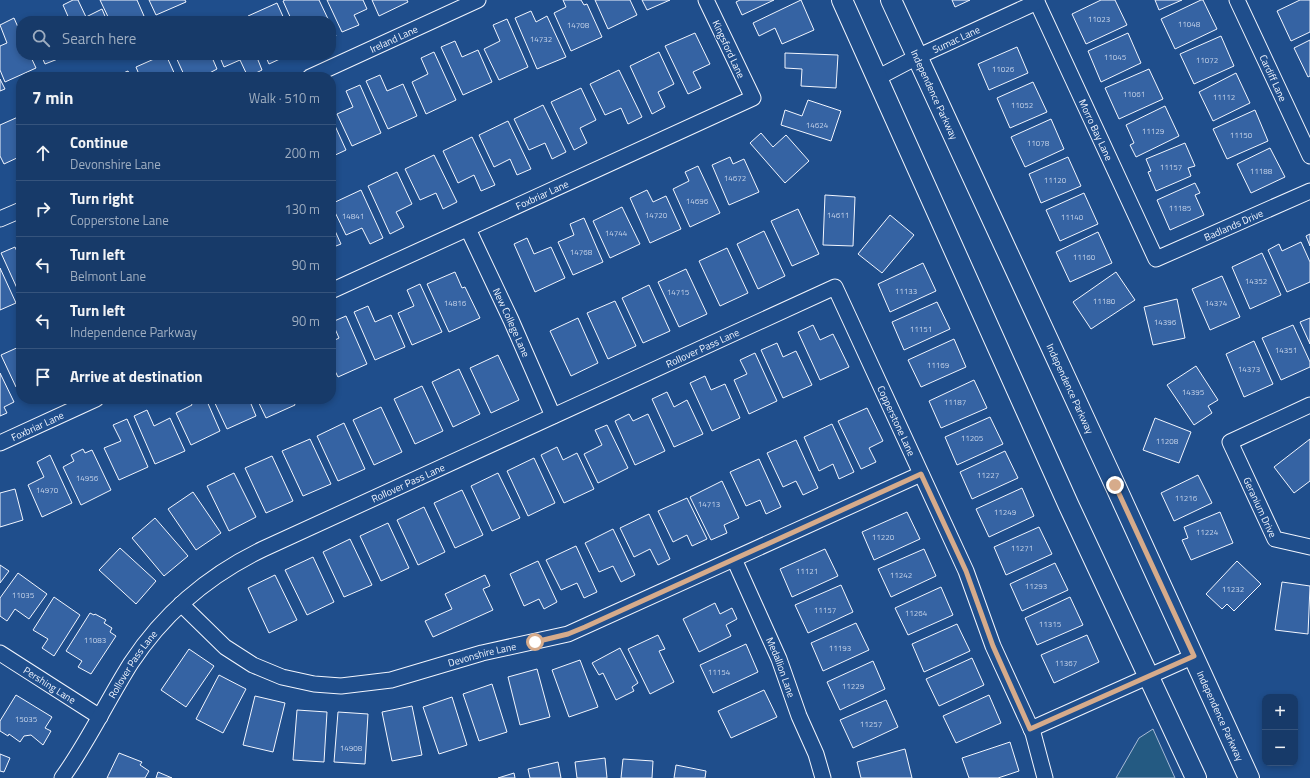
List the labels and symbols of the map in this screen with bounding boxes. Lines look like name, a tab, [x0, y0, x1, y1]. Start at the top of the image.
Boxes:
house number: 11023	[1088, 13, 1110, 25]
street label: Kingsford Lane	[709, 18, 749, 81]
house number: 11048	[1178, 18, 1201, 30]
house number: 14708	[567, 19, 590, 31]
street label: Ireland Lane	[367, 22, 420, 57]
street label: Sumac Lane	[930, 22, 982, 57]
house number: 14732	[530, 33, 552, 45]
street label: Independence Parkway	[907, 47, 962, 142]
house number: 11045	[1104, 51, 1127, 63]
street label: Cardiff Lane	[1256, 52, 1290, 104]
house number: 11072	[1196, 54, 1218, 66]
house number: 11026	[992, 63, 1015, 75]
house number: 11061	[1123, 88, 1145, 100]
house number: 11112	[1213, 91, 1235, 103]
street label: Morro Bay Lane	[1075, 97, 1116, 163]
house number: 11052	[1011, 99, 1033, 111]
house number: 14624	[806, 119, 829, 131]
house number: 11129	[1142, 125, 1165, 137]
house number: 11150	[1230, 129, 1253, 141]
house number: 11078	[1027, 137, 1050, 149]
house number: 11157	[1160, 161, 1182, 173]
house number: 11188	[1250, 165, 1273, 177]
house number: 14672	[724, 172, 746, 184]
house number: 11120	[1044, 174, 1067, 186]
street label: Foxbriar Lane	[513, 176, 571, 214]
house number: 14696	[686, 195, 709, 207]
house number: 11185	[1169, 202, 1192, 214]
street label: Badlands Drive	[1202, 206, 1266, 245]
house number: 14720	[645, 209, 668, 221]
house number: 14611	[827, 209, 849, 221]
house number: 14841	[342, 210, 364, 222]
house number: 11140	[1061, 211, 1084, 223]
house number: 14744	[605, 227, 628, 239]
house number: 14768	[570, 246, 593, 258]
house number: 11160	[1073, 251, 1096, 263]
house number: 14352	[1245, 275, 1267, 287]
street label: New College Lane	[489, 285, 533, 359]
house number: 11133	[895, 285, 917, 297]
house number: 14715	[667, 286, 690, 298]
house number: 11180	[1093, 295, 1116, 307]
house number: 14816	[444, 297, 467, 309]
house number: 14374	[1205, 297, 1228, 309]
house number: 14396	[1154, 316, 1177, 328]
house number: 11151	[910, 323, 932, 335]
street label: Rollover Pass Lane	[663, 325, 742, 372]
street label: Independence Parkway	[1043, 341, 1097, 436]
house number: 14351	[1275, 344, 1297, 356]
house number: 11169	[927, 359, 950, 371]
house number: 14373	[1238, 363, 1260, 375]
street label: Copperstone Lane	[873, 383, 919, 458]
house number: 14395	[1182, 386, 1205, 398]
house number: 11187	[944, 396, 966, 408]
street label: Foxbriar Lane	[9, 408, 66, 445]
house number: 11205	[961, 432, 984, 444]
house number: 11208	[1156, 435, 1179, 447]
street label: Rollover Pass Lane	[369, 460, 447, 506]
house number: 11227	[977, 469, 999, 481]
house number: 14956	[76, 472, 99, 484]
street label: Geranium Drive	[1239, 475, 1280, 540]
route end	[1106, 476, 1124, 494]
house number: 14970	[36, 484, 59, 496]
house number: 11216	[1175, 492, 1198, 504]
house number: 14713	[698, 498, 720, 510]
house number: 11249	[994, 506, 1017, 518]
house number: 11224	[1196, 526, 1219, 538]
house number: 11220	[872, 531, 895, 543]
house number: 11271	[1011, 542, 1033, 554]
house number: 11121	[796, 565, 818, 577]
house number: 11242	[890, 569, 912, 581]
house number: 11293	[1025, 580, 1047, 592]
house number: 11232	[1222, 583, 1244, 595]
house number: 11035	[12, 589, 35, 601]
house number: 11157	[814, 604, 836, 616]
house number: 11264	[905, 607, 928, 619]
house number: 11315	[1039, 618, 1062, 630]
street label: Rollover Pass Lane	[105, 627, 161, 701]
route start	[526, 633, 544, 651]
house number: 11083	[84, 634, 106, 646]
street label: Medallion Lane	[762, 635, 799, 700]
street label: Devonshire Lane	[446, 639, 518, 671]
house number: 11193	[829, 642, 851, 654]
house number: 11367	[1055, 657, 1077, 669]
street label: Pershing Lane	[20, 663, 79, 708]
house number: 11154	[708, 666, 731, 678]
street label: Independence Parkway	[1193, 668, 1247, 764]
house number: 11229	[842, 680, 865, 692]
house number: 15035	[15, 713, 38, 725]
house number: 11257	[860, 718, 882, 730]
house number: 14908	[340, 742, 363, 754]

